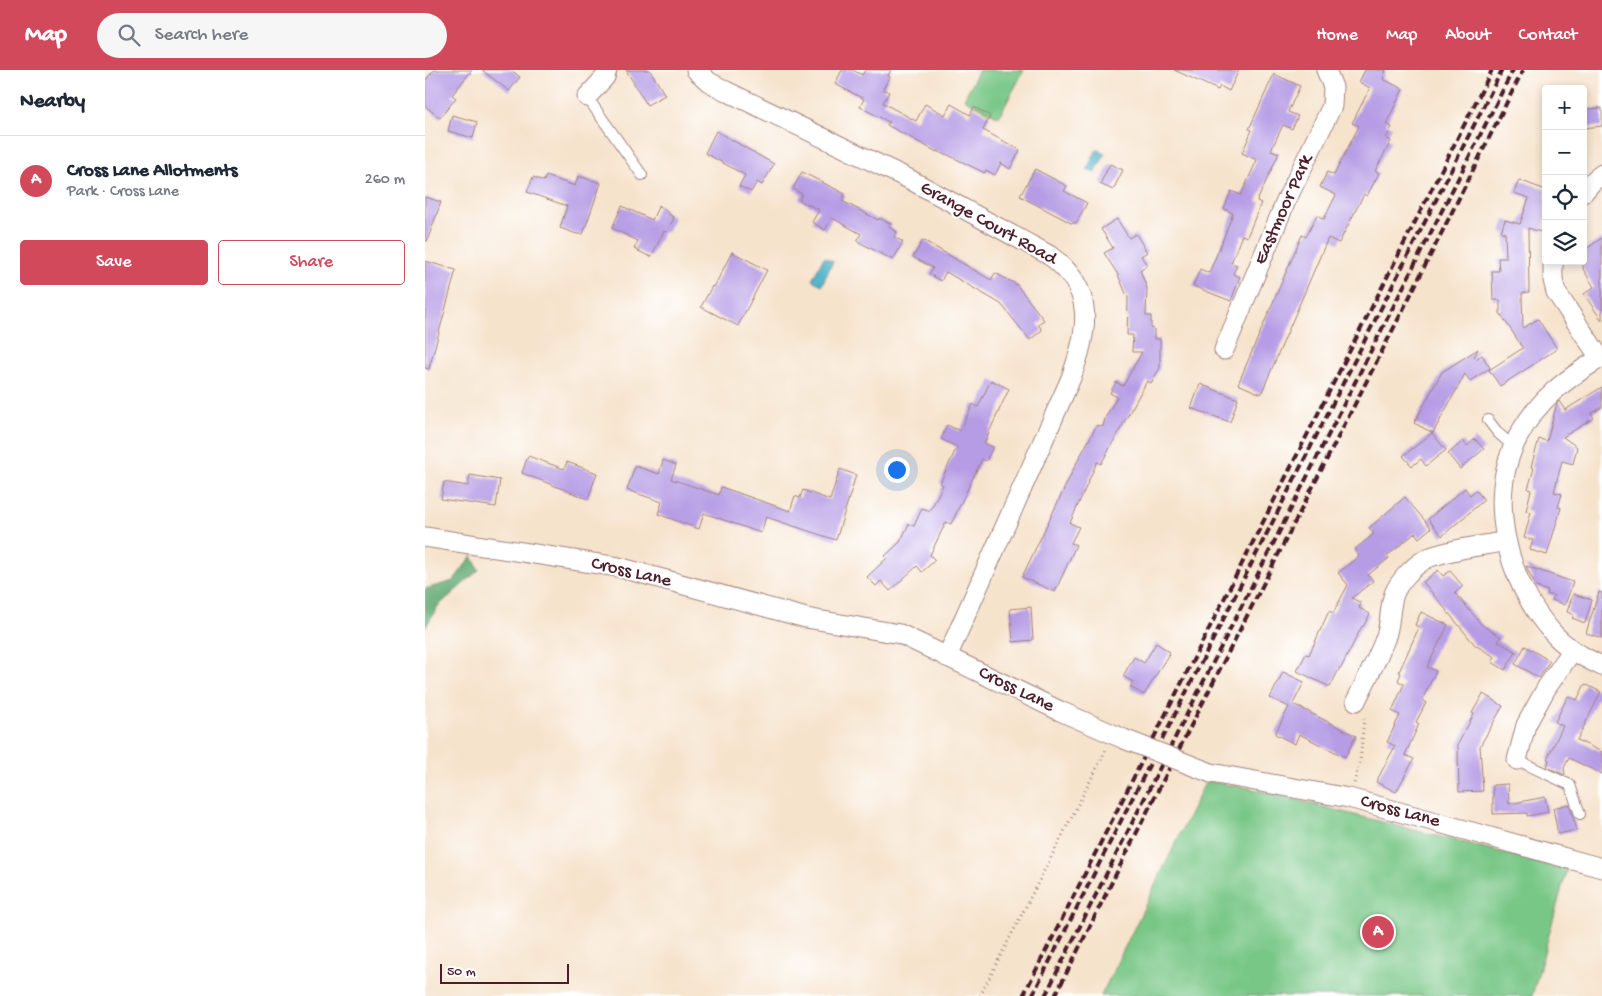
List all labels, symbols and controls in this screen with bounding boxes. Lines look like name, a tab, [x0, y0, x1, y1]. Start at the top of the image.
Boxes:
search box	[97, 13, 447, 58]
text: Map	[25, 21, 67, 50]
icon: search	[115, 21, 143, 49]
text: Search here	[155, 24, 248, 47]
text: Home	[1316, 25, 1358, 46]
text: Map	[1386, 25, 1417, 46]
text: About	[1445, 25, 1491, 46]
text: Contact	[1519, 25, 1577, 46]
map controls	[1542, 85, 1587, 265]
button: +	[1542, 85, 1587, 130]
text: Nearby	[20, 90, 85, 115]
button: −	[1542, 130, 1587, 175]
street label: Eastmoor Park	[1250, 150, 1319, 268]
text: Cross Lane Allotments	[67, 160, 237, 183]
text: A	[31, 171, 41, 190]
text: 260 m	[365, 171, 405, 190]
button: locate	[1542, 175, 1587, 220]
street label: Grange Court Road	[916, 177, 1062, 272]
text: Park · Cross Lane	[67, 183, 179, 202]
button: layers	[1542, 220, 1587, 265]
button: Save	[20, 240, 208, 285]
button: Share	[218, 240, 405, 285]
your location	[884, 457, 910, 483]
street label: Cross Lane	[589, 553, 674, 593]
street label: Cross Lane	[974, 662, 1058, 718]
street label: Cross Lane	[1358, 790, 1443, 834]
pin: A	[1362, 913, 1394, 951]
scale bar	[440, 961, 569, 984]
text: 50 m	[447, 964, 476, 981]

